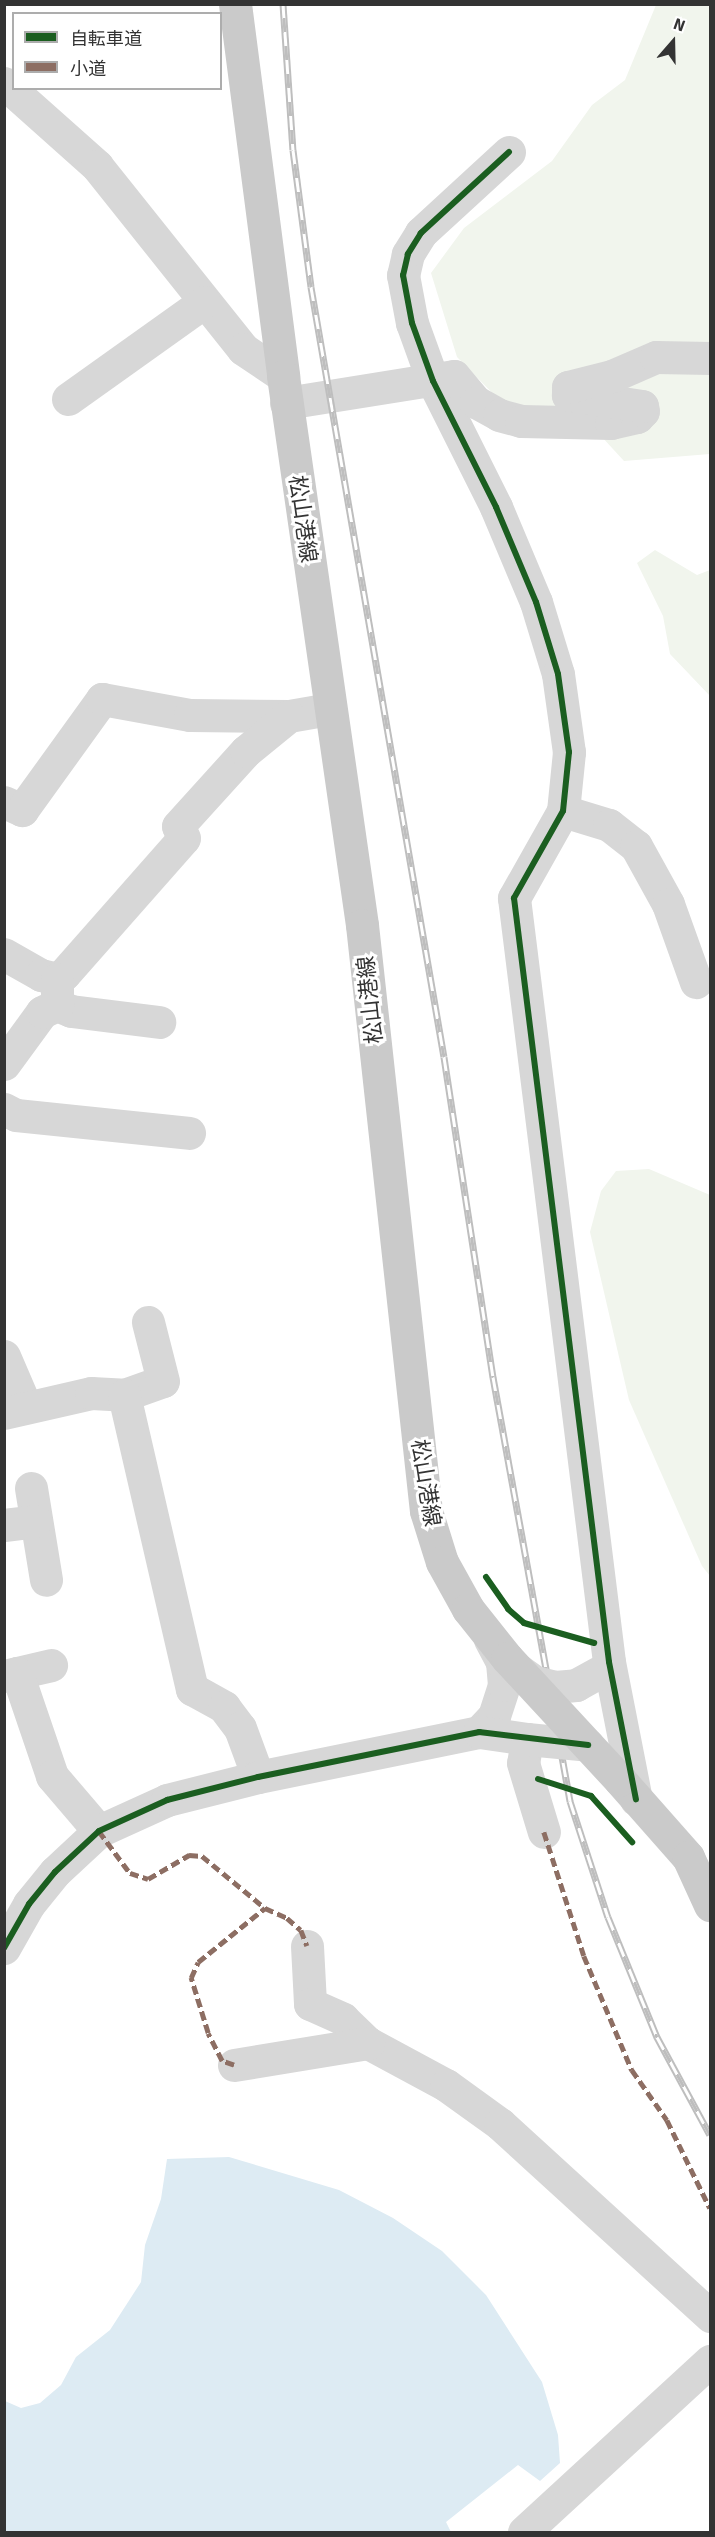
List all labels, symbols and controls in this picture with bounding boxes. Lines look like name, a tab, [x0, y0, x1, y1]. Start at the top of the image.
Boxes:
legend	[12, 12, 222, 90]
north arrow	[643, 12, 703, 72]
text: N	[670, 14, 688, 36]
text: 自転車道	[70, 28, 142, 50]
text: 小道	[70, 58, 106, 80]
street label: 松山港線	[284, 474, 322, 564]
street label: 松山港線	[352, 955, 388, 1045]
street label: 松山港線	[406, 1437, 446, 1529]

